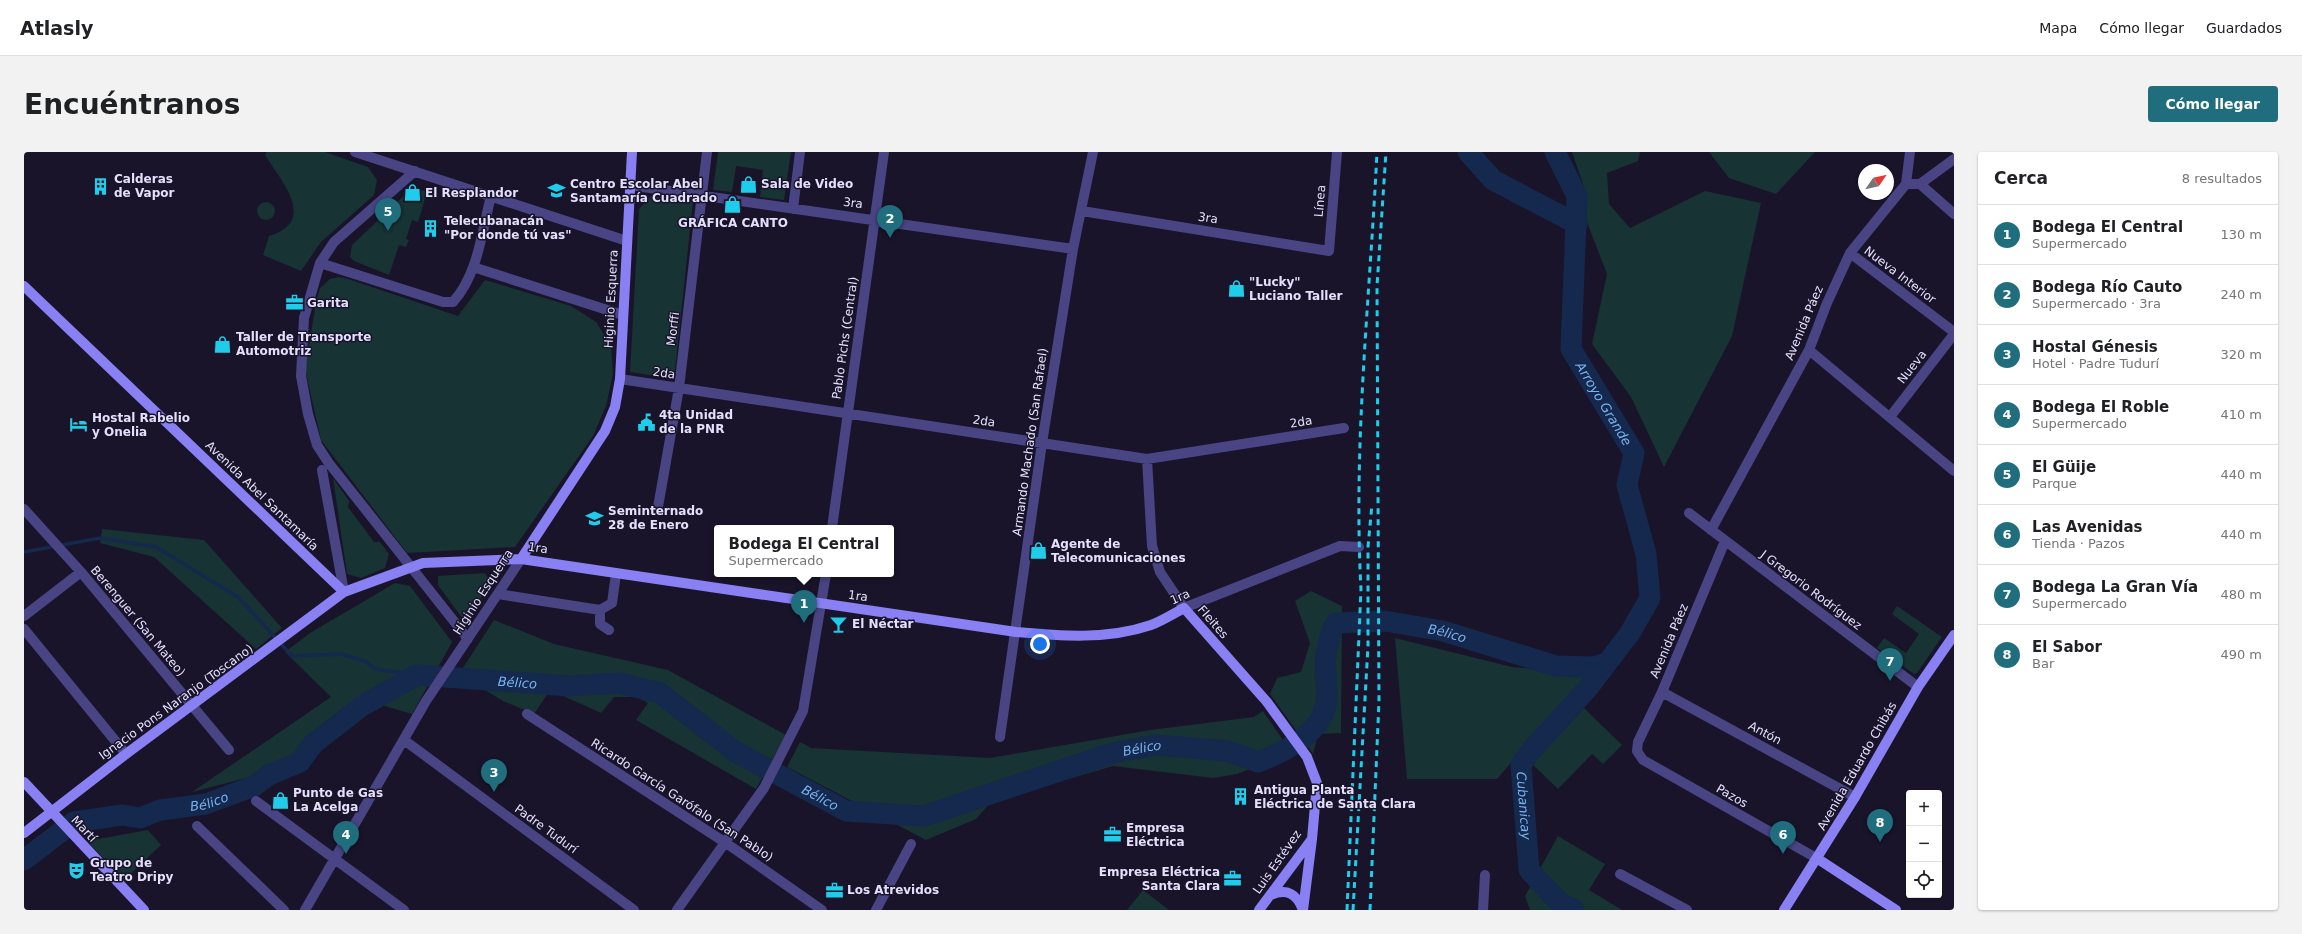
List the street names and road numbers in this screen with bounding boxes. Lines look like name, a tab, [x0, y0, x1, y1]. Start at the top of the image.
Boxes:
street label: Línea	[1312, 184, 1328, 218]
street label: 3ra	[842, 195, 864, 211]
street label: 3ra	[1197, 210, 1219, 226]
street label: Nueva Interior	[1861, 244, 1939, 307]
street label: Higinio Esquerra	[601, 249, 621, 349]
street label: Pablo Pichs (Central)	[829, 276, 861, 400]
street label: Avenida Páez	[1782, 284, 1826, 362]
street label: Morffi	[664, 311, 682, 347]
street label: Armando Machado (San Rafael)	[1010, 347, 1050, 537]
street label: Nueva	[1895, 348, 1929, 386]
street label: 2da	[652, 364, 676, 382]
street label: 2da	[972, 412, 996, 430]
street label: 2da	[1289, 413, 1313, 431]
street label: Avenida Abel Santamaría	[203, 438, 321, 554]
street label: 1ra	[527, 540, 549, 556]
street label: Higinio Esquerra	[450, 547, 516, 637]
street label: J Gregorio Rodríguez	[1757, 547, 1864, 633]
street label: Berenguer (San Mateo)	[88, 563, 188, 679]
street label: 1ra	[1168, 587, 1192, 607]
street label: 1ra	[847, 588, 869, 604]
street label: Avenida Páez	[1647, 602, 1691, 680]
street label: Fleites	[1195, 603, 1231, 641]
street label: Ignacio Pons Naranjo (Toscano)	[96, 641, 256, 763]
street label: Avenida Eduardo Chibás	[1814, 699, 1900, 833]
street label: Antón	[1746, 718, 1784, 748]
street label: Ricardo García Garófalo (San Pablo)	[588, 736, 776, 864]
street label: Pazos	[1714, 781, 1750, 811]
street label: Padre Tudurí	[512, 802, 581, 857]
street label: Martí	[68, 813, 100, 845]
street label: Luis Estévez	[1250, 828, 1304, 896]

